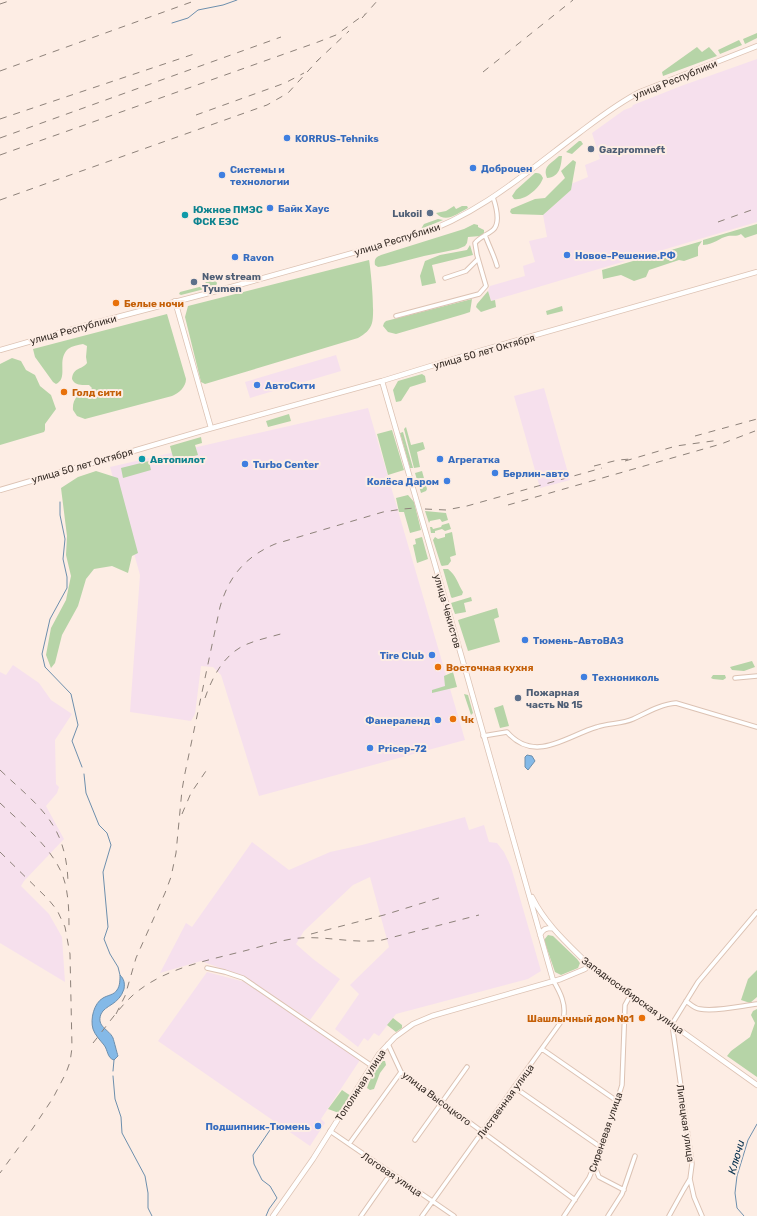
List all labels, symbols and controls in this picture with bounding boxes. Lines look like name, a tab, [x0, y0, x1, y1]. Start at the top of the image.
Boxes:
street label: улица Республики	[632, 58, 719, 102]
marker: KORRUS-Tehniks	[282, 133, 292, 143]
place label: KORRUS-Tehniks	[295, 133, 379, 145]
marker: Gazpromneft	[586, 144, 596, 154]
place label: Gazpromneft	[599, 144, 665, 156]
marker: Доброцен	[468, 163, 478, 173]
place label: Доброцен	[481, 163, 532, 175]
place label: Системы и технологии	[230, 164, 289, 188]
marker: Системы и технологии	[217, 170, 227, 180]
marker: Байк Хаус	[265, 203, 275, 213]
place label: Байк Хаус	[278, 203, 330, 215]
place label: Южное ПМЭС ФСК ЕЭС	[193, 204, 263, 228]
place label: Lukoil	[392, 208, 422, 220]
marker: Lukoil	[425, 208, 435, 218]
marker: Южное ПМЭС ФСК ЕЭС	[180, 210, 190, 220]
street label: улица Республики	[353, 221, 442, 259]
marker: Новое-Решение.РФ	[562, 250, 572, 260]
place label: Новое-Решение.РФ	[575, 250, 676, 262]
marker: Ravon	[230, 252, 240, 262]
place label: Ravon	[243, 252, 274, 264]
place label: New stream Tyumen	[202, 271, 261, 295]
marker: New stream Tyumen	[189, 277, 199, 287]
marker: Белые ночи	[111, 298, 121, 308]
place label: Белые ночи	[124, 298, 184, 310]
street label: улица Республики	[29, 313, 118, 347]
street label: улица 50 лет Октября	[432, 332, 536, 372]
marker: АвтоСити	[252, 380, 262, 390]
place label: АвтоСити	[265, 380, 315, 392]
marker: Голд сити	[59, 387, 69, 397]
place label: Голд сити	[72, 387, 122, 399]
street label: улица 50 лет Октября	[30, 446, 134, 486]
marker: Автопилот	[137, 454, 147, 464]
place label: Автопилот	[150, 454, 206, 466]
marker: Агрегатка	[435, 454, 445, 464]
place label: Агрегатка	[448, 454, 500, 466]
marker: Turbo Center	[240, 459, 250, 469]
place label: Turbo Center	[253, 459, 319, 471]
marker: Берлин-авто	[490, 468, 500, 478]
place label: Берлин-авто	[503, 468, 569, 480]
place label: Колёса Даром	[367, 476, 439, 488]
marker: Колёса Даром	[442, 476, 452, 486]
street label: улица Чекистов	[431, 573, 463, 650]
marker: Тюмень-АвтоВАЗ	[520, 635, 530, 645]
place label: Тюмень-АвтоВАЗ	[533, 635, 624, 647]
place label: Tire Club	[380, 650, 424, 662]
marker: Tire Club	[427, 650, 437, 660]
marker: Восточная кухня	[433, 662, 443, 672]
place label: Восточная кухня	[446, 662, 533, 674]
marker: Технониколь	[579, 672, 589, 682]
place label: Технониколь	[592, 672, 659, 684]
place label: Пожарная часть № 15	[526, 687, 583, 711]
marker: Пожарная часть № 15	[513, 693, 523, 703]
marker: Чк	[448, 714, 458, 724]
place label: Чк	[461, 714, 474, 726]
place label: Фанераленд	[365, 715, 430, 727]
marker: Фанераленд	[433, 715, 443, 725]
marker: Pricep-72	[365, 743, 375, 753]
place label: Pricep-72	[378, 743, 427, 755]
street label: Западносибирская улица	[579, 955, 686, 1037]
place label: Шашлычный дом №1	[527, 1013, 634, 1025]
marker: Шашлычный дом №1	[637, 1013, 647, 1023]
street label: Тополиная улица	[333, 1047, 389, 1124]
street label: Лиственная улица	[475, 1062, 537, 1141]
street label: улица Высоцкого	[400, 1069, 473, 1129]
street label: Липецкая улица	[674, 1083, 696, 1163]
street label: Сиреневая улица	[587, 1091, 625, 1174]
place label: Подшипник-Тюмень	[205, 1121, 310, 1133]
marker: Подшипник-Тюмень	[313, 1121, 323, 1131]
water label: Ключи	[725, 1138, 748, 1176]
street label: Логовая улица	[359, 1150, 424, 1200]

